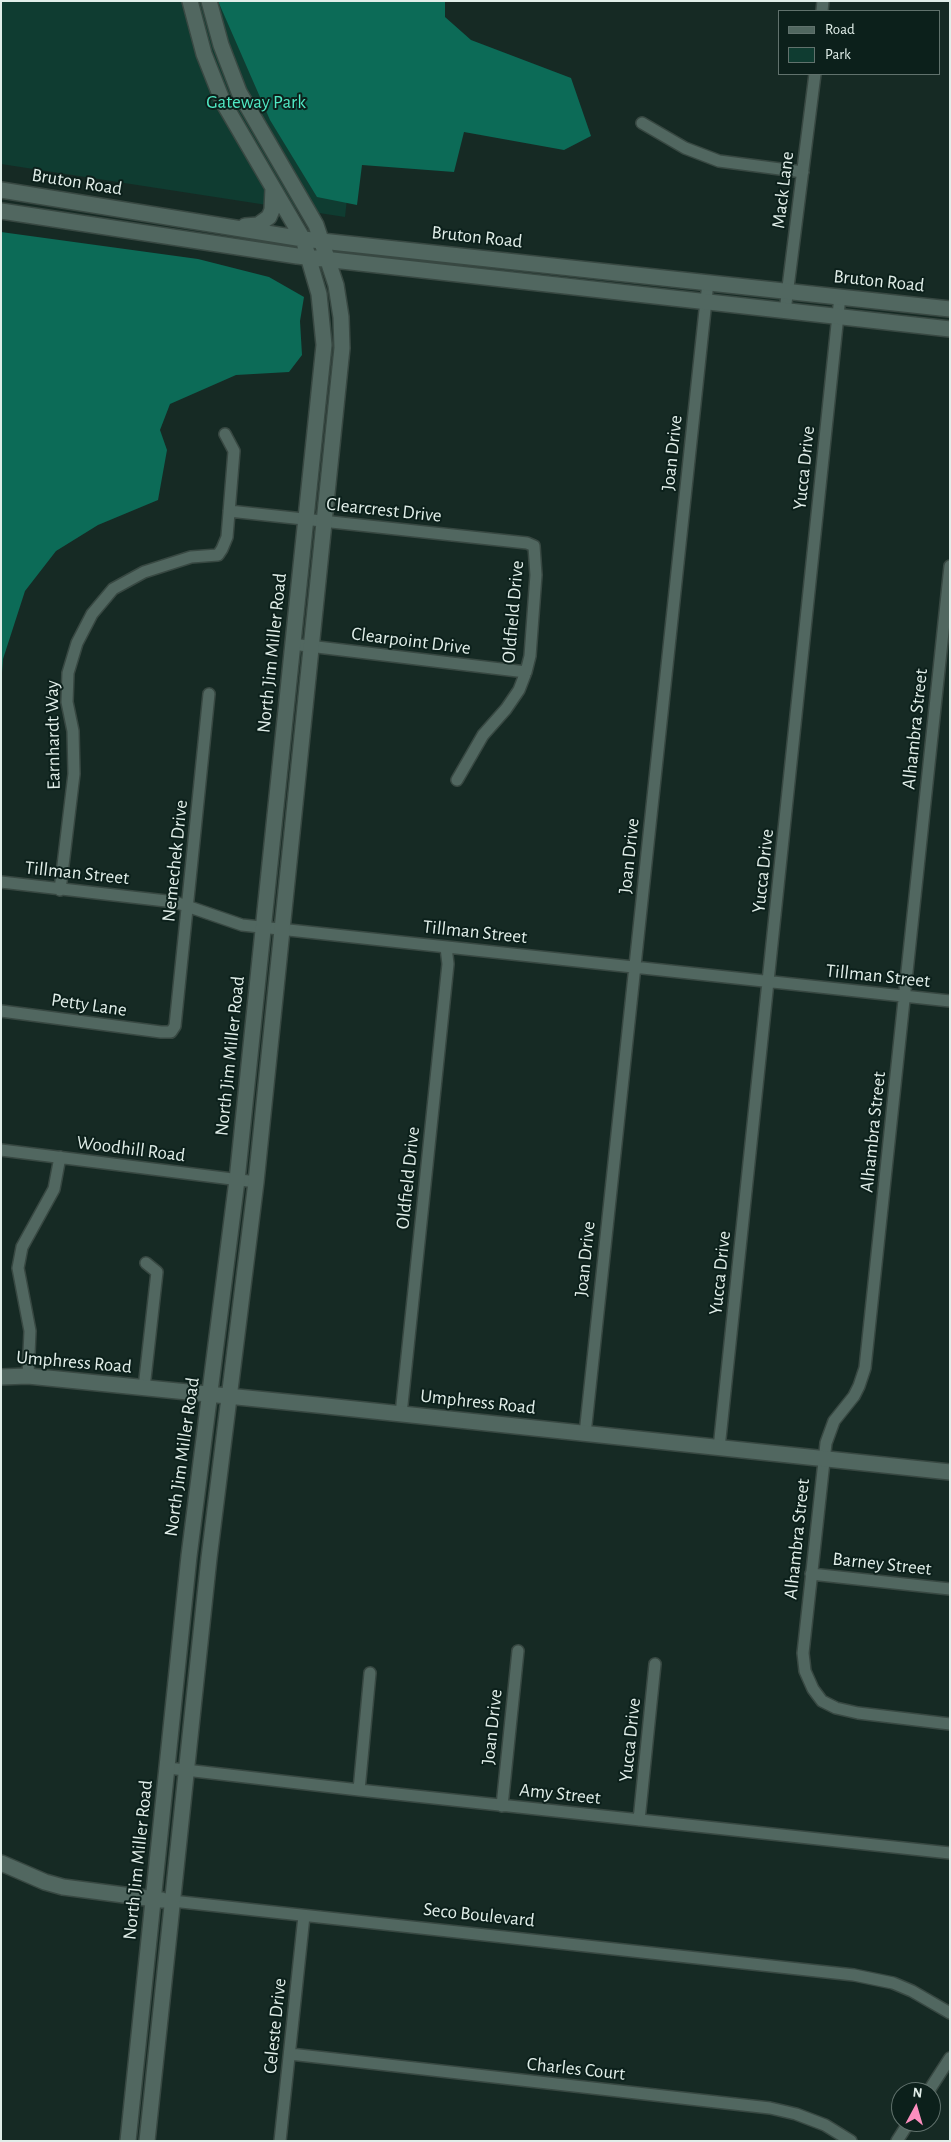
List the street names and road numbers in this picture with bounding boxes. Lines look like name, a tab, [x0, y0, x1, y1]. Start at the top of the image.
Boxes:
street label: Mack Lane	[767, 150, 799, 230]
street label: Bruton Road	[30, 164, 124, 200]
street label: Bruton Road	[430, 221, 524, 253]
street label: Bruton Road	[832, 265, 926, 297]
street label: Joan Drive	[657, 414, 687, 492]
street label: Yucca Drive	[788, 425, 820, 511]
street label: Clearcrest Drive	[325, 493, 443, 527]
street label: Oldfield Drive	[497, 560, 529, 664]
street label: North Jim Miller Road	[252, 572, 292, 734]
street label: Clearpoint Drive	[350, 622, 472, 660]
street label: Alhambra Street	[897, 667, 933, 791]
street label: Earnhardt Way	[41, 680, 65, 790]
street label: Nemechek Drive	[157, 799, 193, 923]
street label: Joan Drive	[614, 817, 644, 895]
street label: Yucca Drive	[747, 828, 779, 914]
street label: Tillman Street	[24, 856, 130, 890]
street label: Tillman Street	[422, 915, 528, 949]
street label: Tillman Street	[825, 959, 931, 993]
street label: North Jim Miller Road	[210, 975, 250, 1137]
street label: Petty Lane	[50, 988, 128, 1022]
street label: Alhambra Street	[855, 1070, 891, 1194]
street label: Oldfield Drive	[391, 1126, 425, 1230]
street label: Woodhill Road	[75, 1131, 187, 1167]
street label: Joan Drive	[570, 1220, 600, 1298]
street label: Yucca Drive	[704, 1230, 736, 1316]
street label: Umphress Road	[15, 1346, 133, 1378]
street label: North Jim Miller Road	[160, 1376, 204, 1538]
street label: Umphress Road	[419, 1385, 537, 1419]
street label: Alhambra Street	[779, 1477, 815, 1601]
street label: Barney Street	[831, 1547, 933, 1581]
street label: Joan Drive	[477, 1688, 507, 1766]
street label: Yucca Drive	[614, 1697, 646, 1783]
street label: Amy Street	[518, 1778, 602, 1810]
street label: North Jim Miller Road	[118, 1779, 158, 1941]
street label: Seco Boulevard	[422, 1898, 536, 1932]
street label: Celeste Drive	[259, 1977, 291, 2075]
street label: Charles Court	[526, 2053, 626, 2085]

